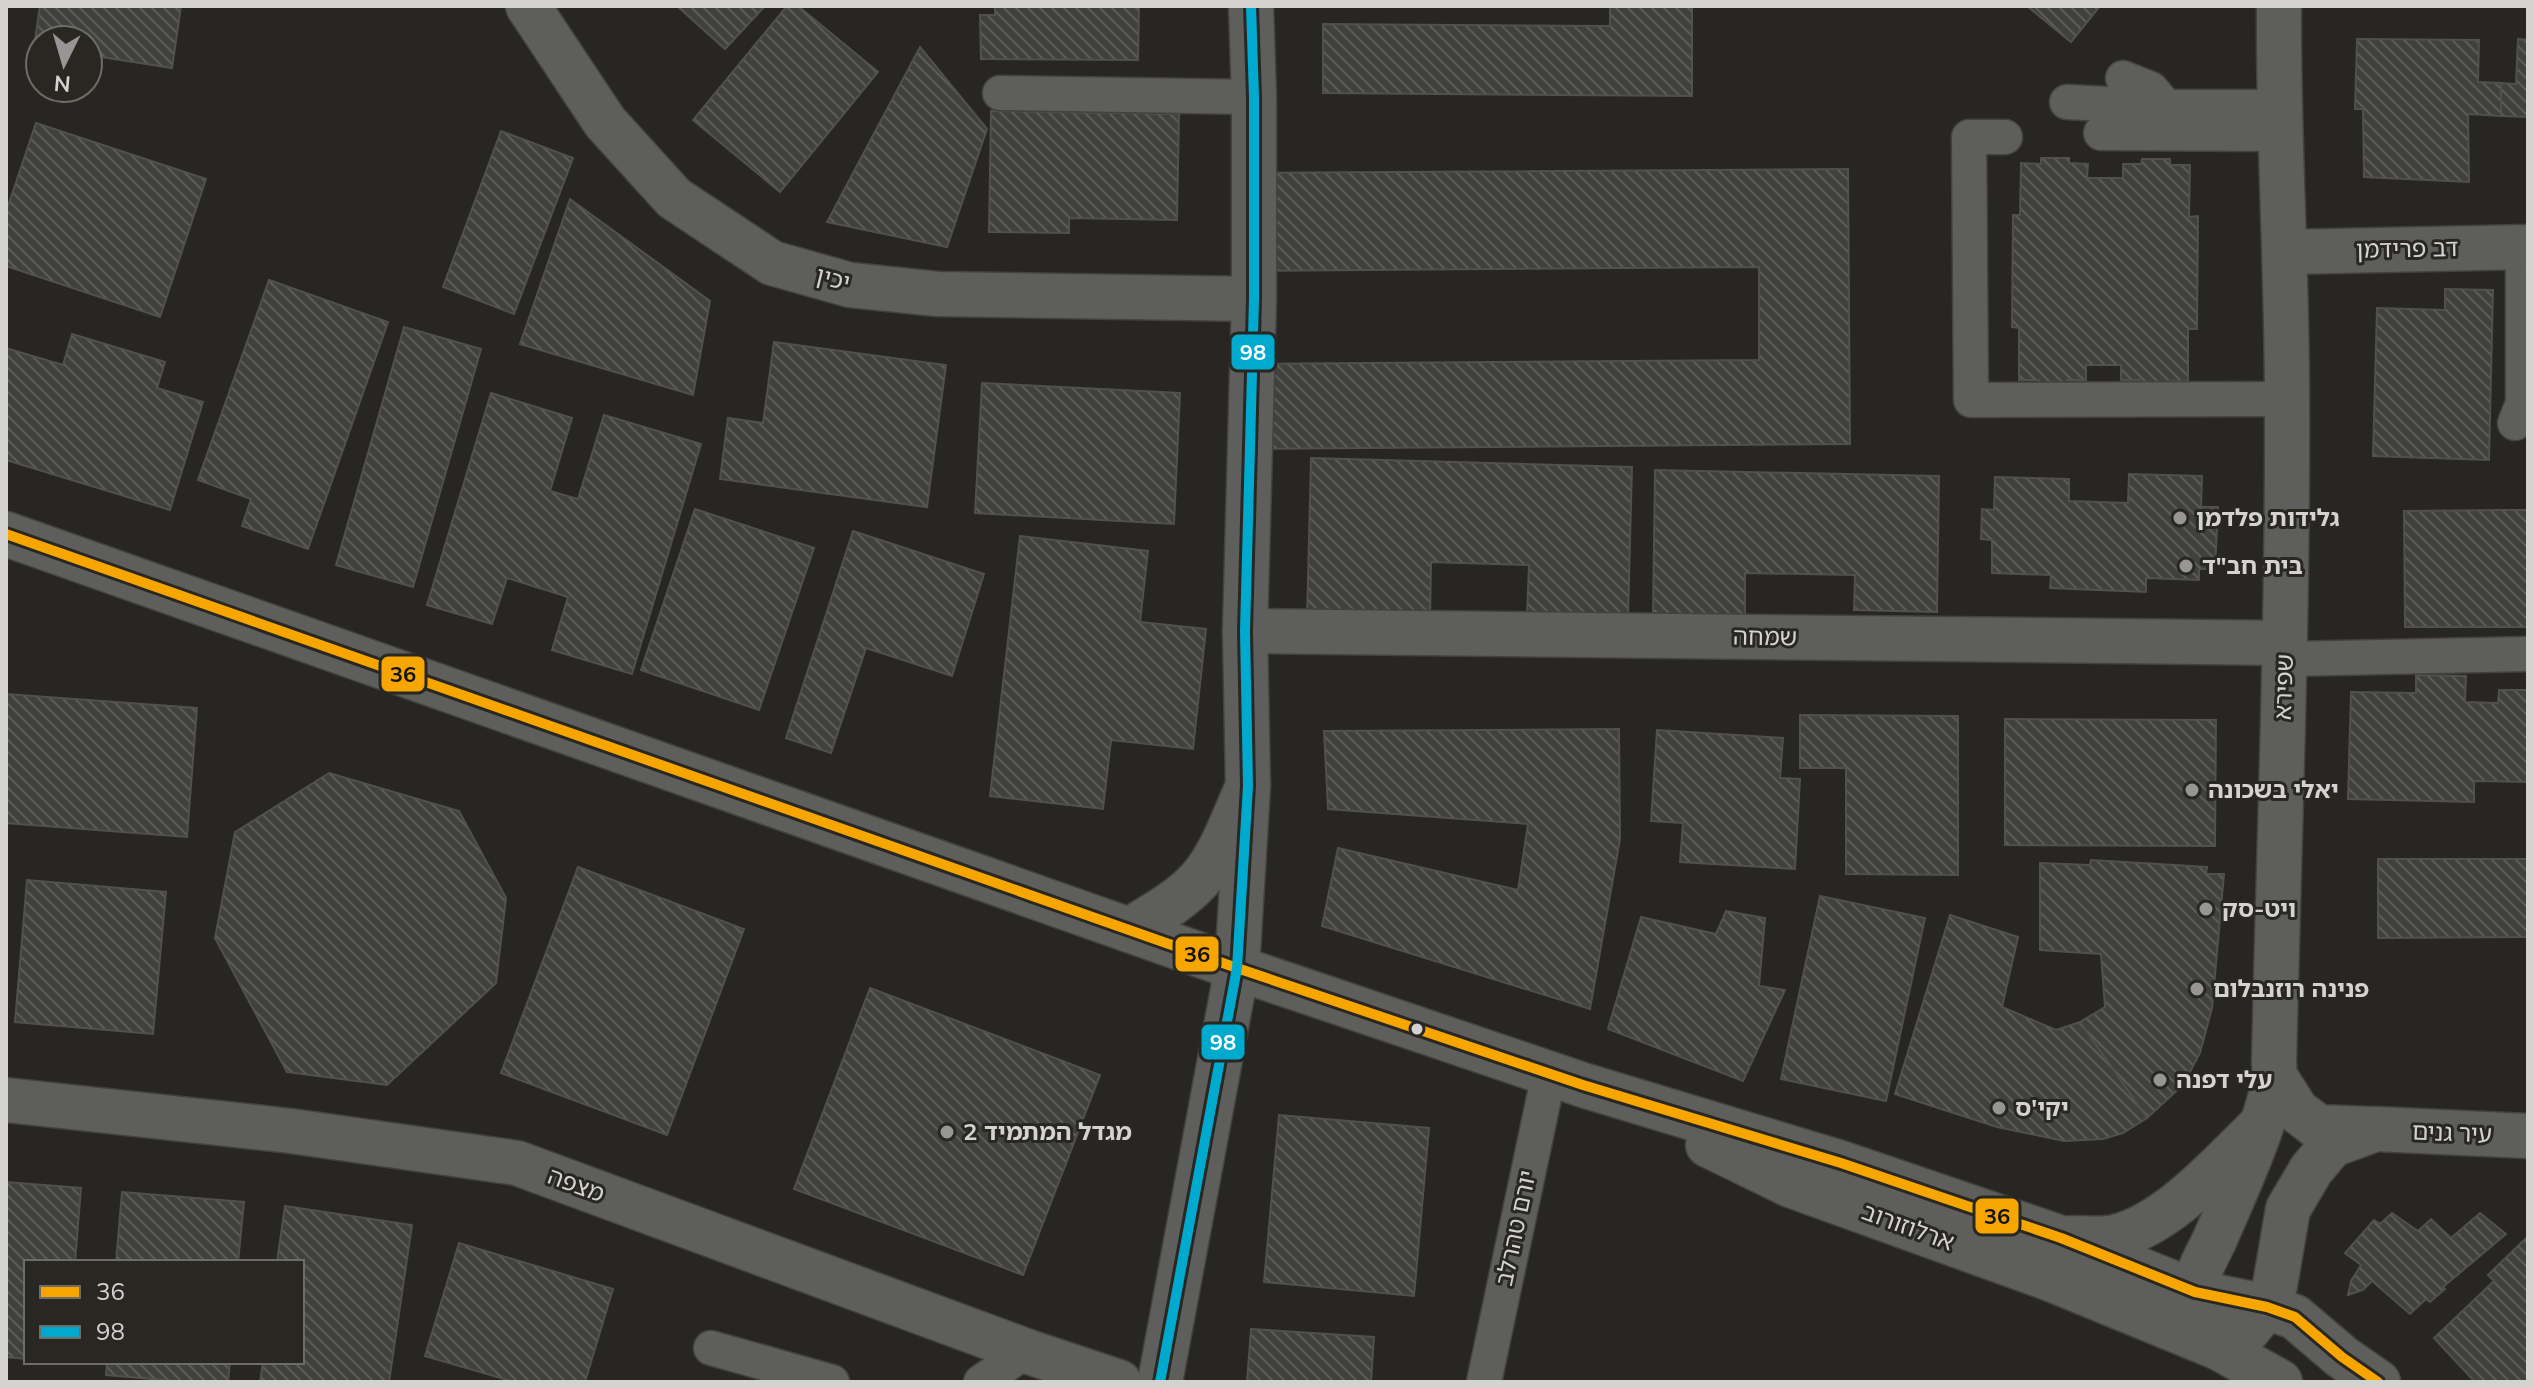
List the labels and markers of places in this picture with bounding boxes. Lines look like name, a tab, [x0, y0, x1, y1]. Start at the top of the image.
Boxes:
place label: גלידות פלדמן	[2196, 502, 2340, 532]
marker: גלידות פלדמן	[2171, 509, 2189, 527]
place label: בית חב"ד	[2202, 550, 2303, 580]
marker: בית חב"ד	[2177, 557, 2195, 575]
place label: יאלי בשכונה	[2208, 774, 2339, 804]
marker: יאלי בשכונה	[2183, 781, 2201, 799]
place label: ויט-סק	[2222, 893, 2296, 923]
marker: ויט-סק	[2197, 900, 2215, 918]
place label: פנינה רוזנבלום	[2213, 973, 2369, 1003]
marker: פנינה רוזנבלום	[2188, 980, 2206, 998]
unlabelled marker	[1409, 1021, 1425, 1037]
place label: עלי דפנה	[2176, 1064, 2273, 1094]
marker: עלי דפנה	[2151, 1071, 2169, 1089]
place label: יקי'ס	[2015, 1092, 2069, 1122]
marker: יקי'ס	[1990, 1099, 2008, 1117]
place label: מגדל המתמיד 2	[963, 1116, 1132, 1146]
marker: מגדל המתמיד 2	[938, 1123, 956, 1141]

